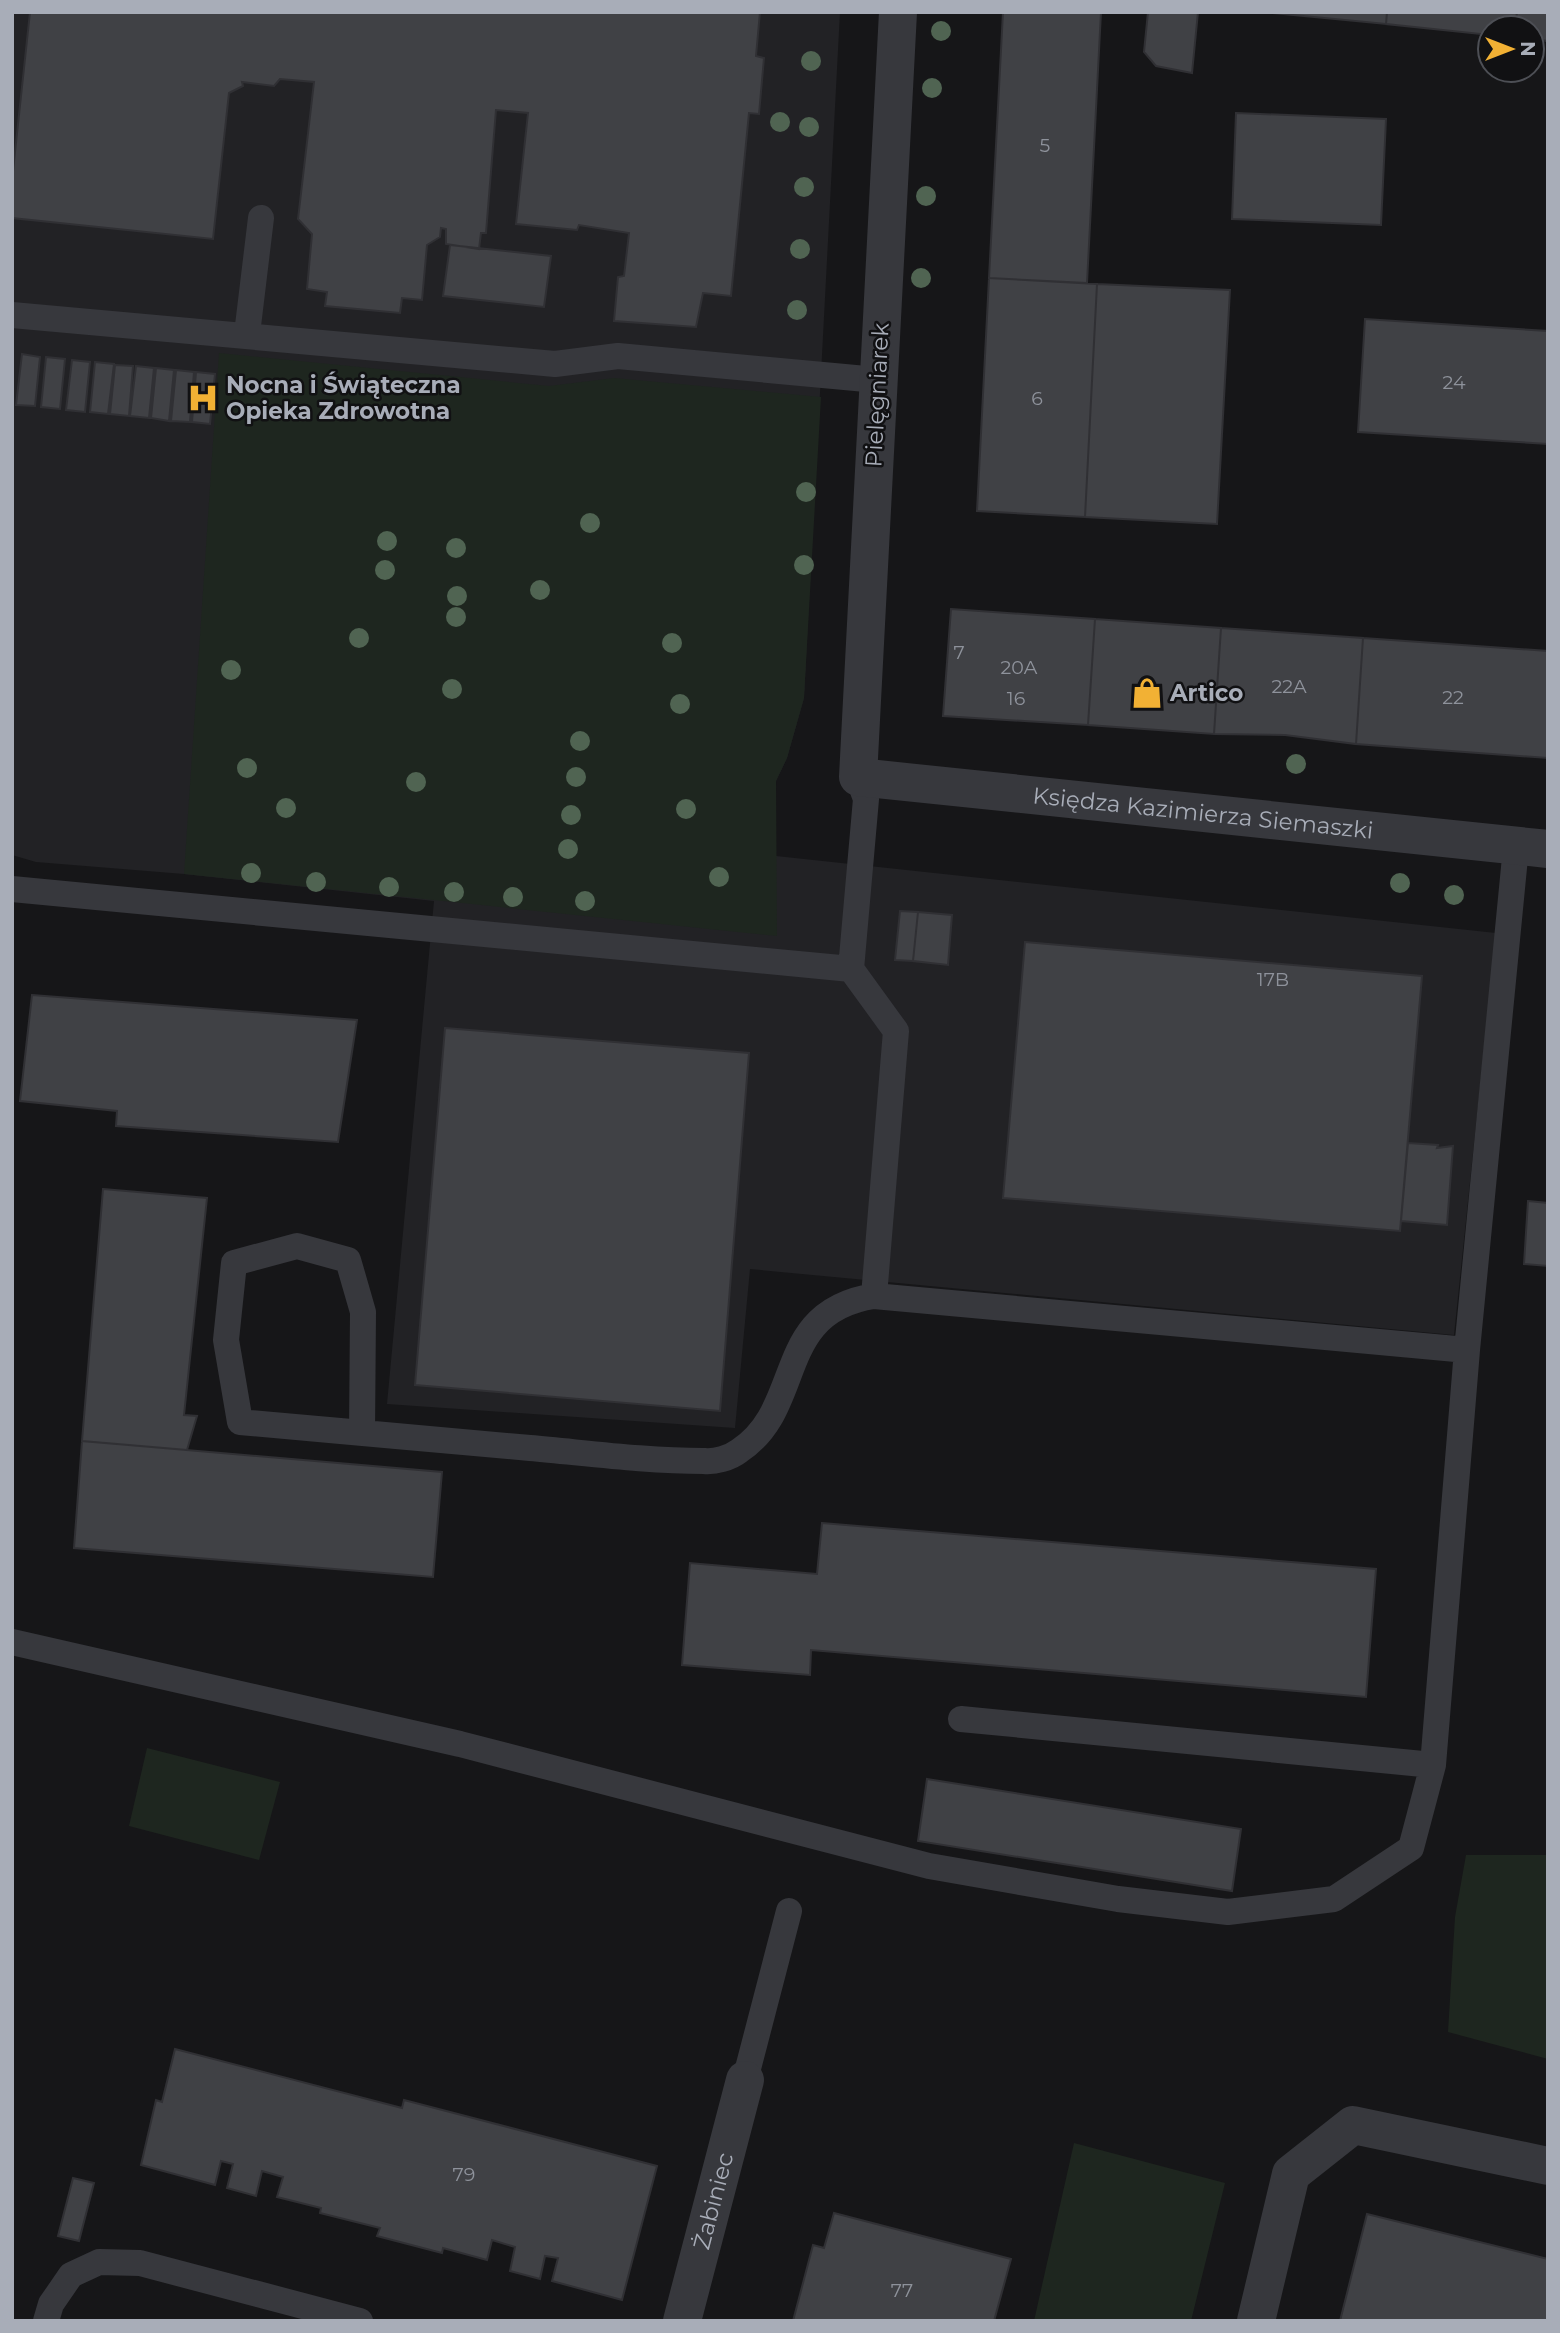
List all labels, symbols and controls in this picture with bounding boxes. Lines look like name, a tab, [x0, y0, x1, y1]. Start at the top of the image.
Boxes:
north arrow	[1476, 14, 1546, 84]
text: N	[1516, 41, 1539, 57]
house number: 5	[1040, 134, 1051, 157]
street label: Pielęgniarek	[859, 322, 895, 468]
place label: Nocna i Świąteczna Opieka Zdrowotna	[226, 371, 461, 425]
house number: 24	[1443, 371, 1466, 394]
hospital icon: Nocna i Świąteczna Opieka Zdrowotna	[186, 381, 220, 415]
house number: 6	[1031, 387, 1043, 410]
house number: 7	[953, 641, 965, 664]
house number: 20A	[1001, 656, 1038, 679]
house number: 22A	[1271, 675, 1307, 698]
shop icon: Artico	[1130, 676, 1164, 710]
place label: Artico	[1169, 679, 1243, 707]
house number: 22	[1442, 686, 1464, 709]
house number: 16	[1007, 687, 1025, 710]
street label: Księdza Kazimierza Siemaszki	[1031, 781, 1375, 845]
house number: 17B	[1257, 968, 1289, 991]
street label: Żabiniec	[687, 2150, 739, 2252]
house number: 79	[453, 2163, 475, 2186]
house number: 77	[891, 2279, 913, 2302]

